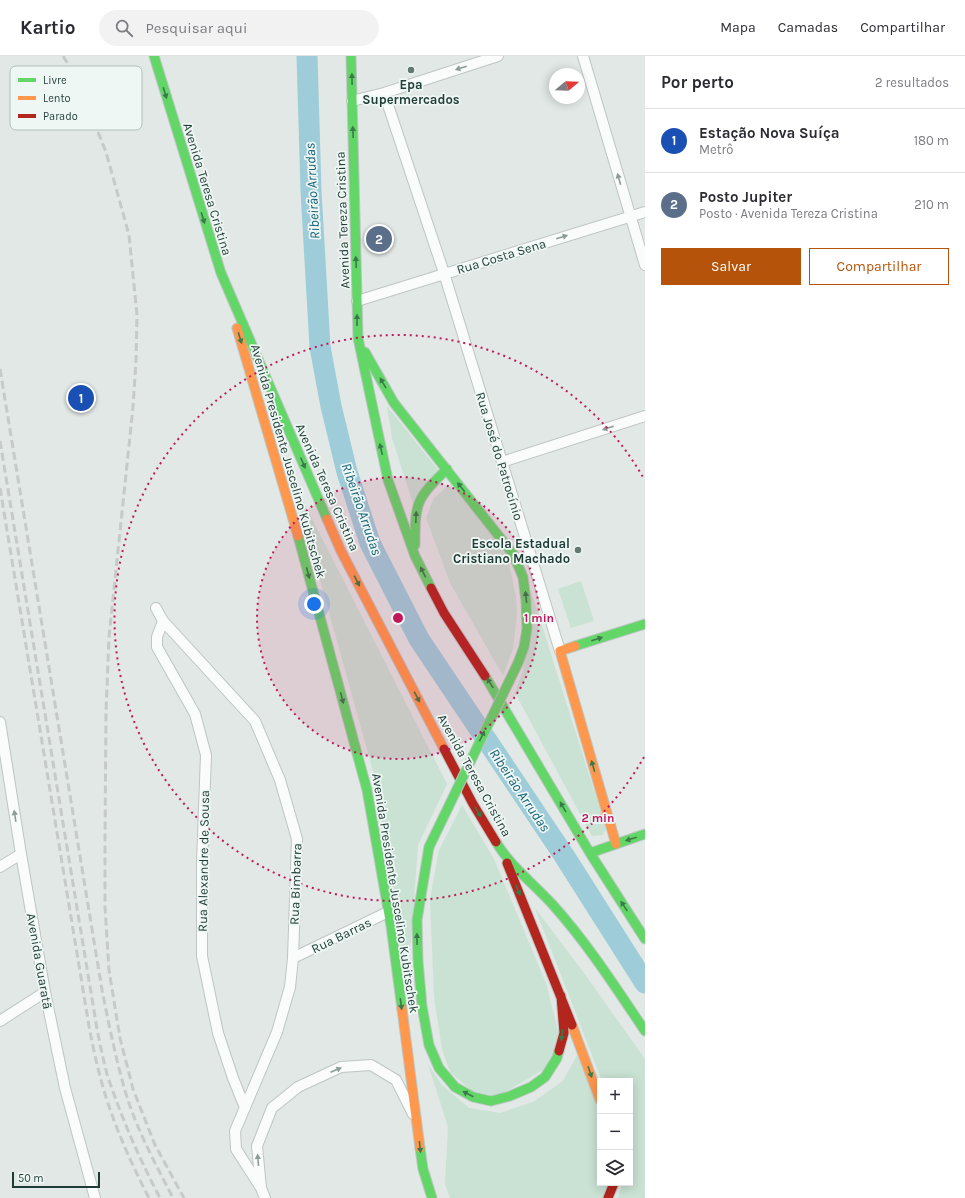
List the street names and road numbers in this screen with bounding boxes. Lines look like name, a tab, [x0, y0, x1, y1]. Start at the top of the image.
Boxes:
street label: Avenida Teresa Cristina	[180, 121, 235, 257]
street label: Avenida Tereza Cristina	[333, 151, 352, 289]
street label: Rua Costa Sena	[455, 236, 548, 277]
street label: Avenida Presidente Juscelino Kubitschek	[248, 342, 329, 580]
street label: Rua José do Patrocínio	[473, 390, 526, 522]
street label: Avenida Teresa Cristina	[293, 421, 362, 553]
street label: Avenida Teresa Cristina	[435, 711, 515, 839]
street label: Avenida Presidente Juscelino Kubitschek	[369, 772, 422, 1014]
street label: Rua Alexandre de Sousa	[195, 790, 212, 932]
street label: Rua Bimbarra	[287, 843, 304, 925]
street label: Avenida Guaratã	[24, 912, 55, 1010]
street label: Rua Barras	[309, 914, 374, 956]

